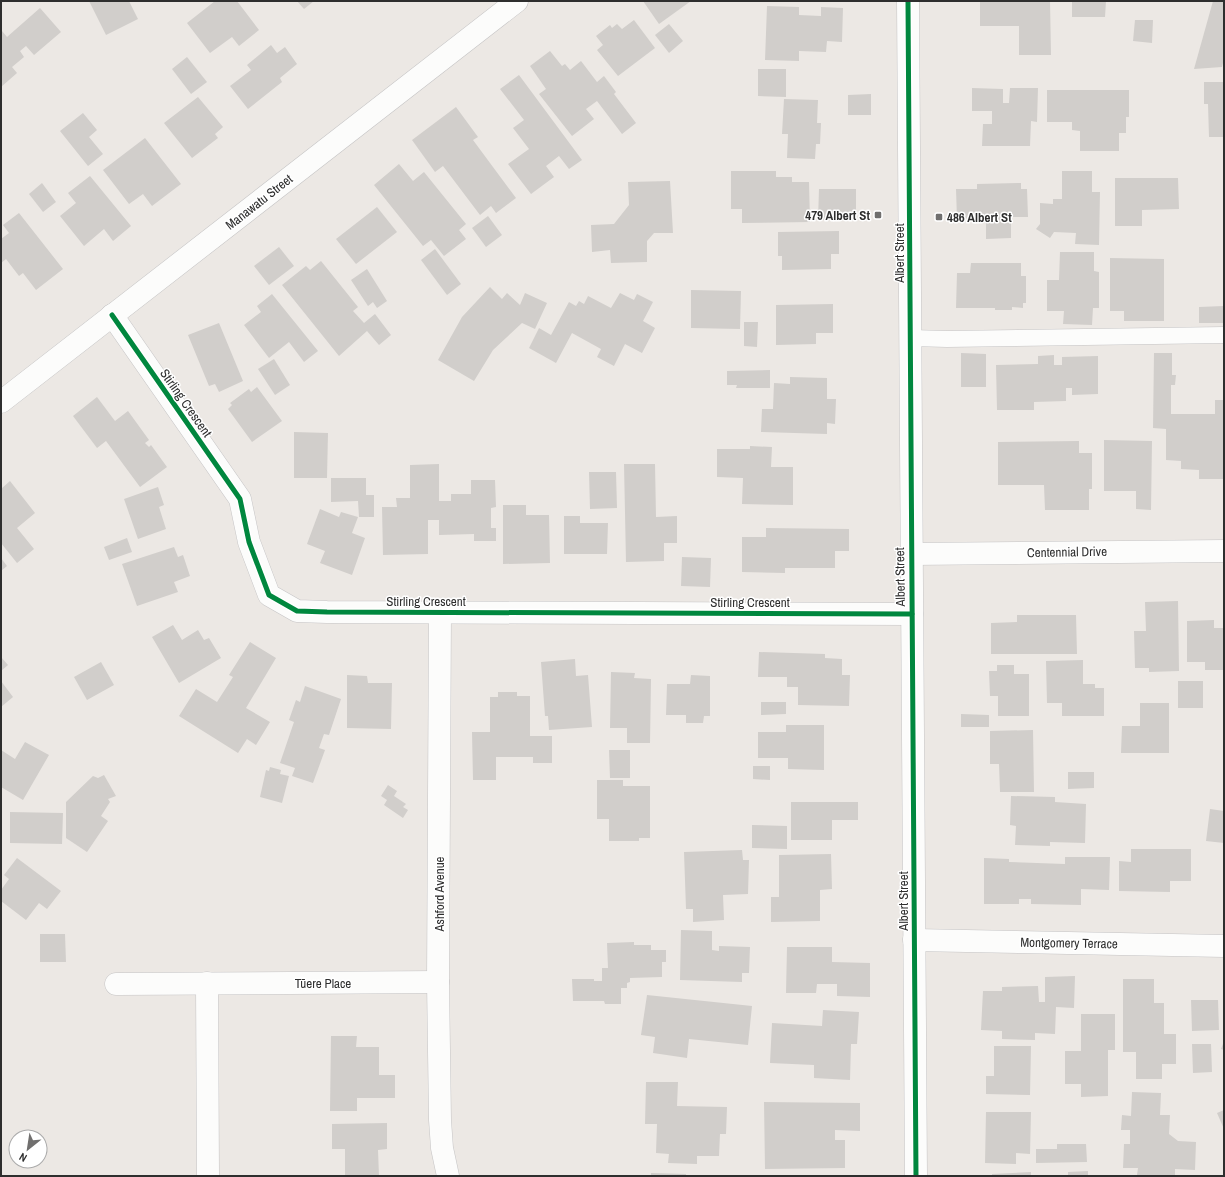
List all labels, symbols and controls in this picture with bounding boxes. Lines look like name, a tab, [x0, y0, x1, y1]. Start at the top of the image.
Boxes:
street label: Manawatu Street	[222, 170, 296, 234]
place label: 479 Albert St	[805, 207, 870, 224]
place label: 486 Albert St	[947, 209, 1012, 226]
marker: 479 Albert St	[873, 210, 883, 220]
marker: 486 Albert St	[934, 212, 944, 222]
street label: Albert Street	[891, 223, 908, 284]
street label: Stirling Crescent	[156, 366, 216, 440]
street label: Centennial Drive	[1027, 543, 1107, 561]
street label: Albert Street	[891, 547, 909, 608]
street label: Stirling Crescent	[386, 593, 466, 610]
street label: Stirling Crescent	[710, 594, 790, 611]
street label: Ashford Avenue	[431, 856, 448, 933]
street label: Albert Street	[895, 871, 912, 932]
street label: Montgomery Terrace	[1020, 934, 1118, 952]
street label: Tūere Place	[295, 975, 351, 992]
north arrow	[8, 1129, 48, 1169]
text: N	[17, 1150, 29, 1165]

